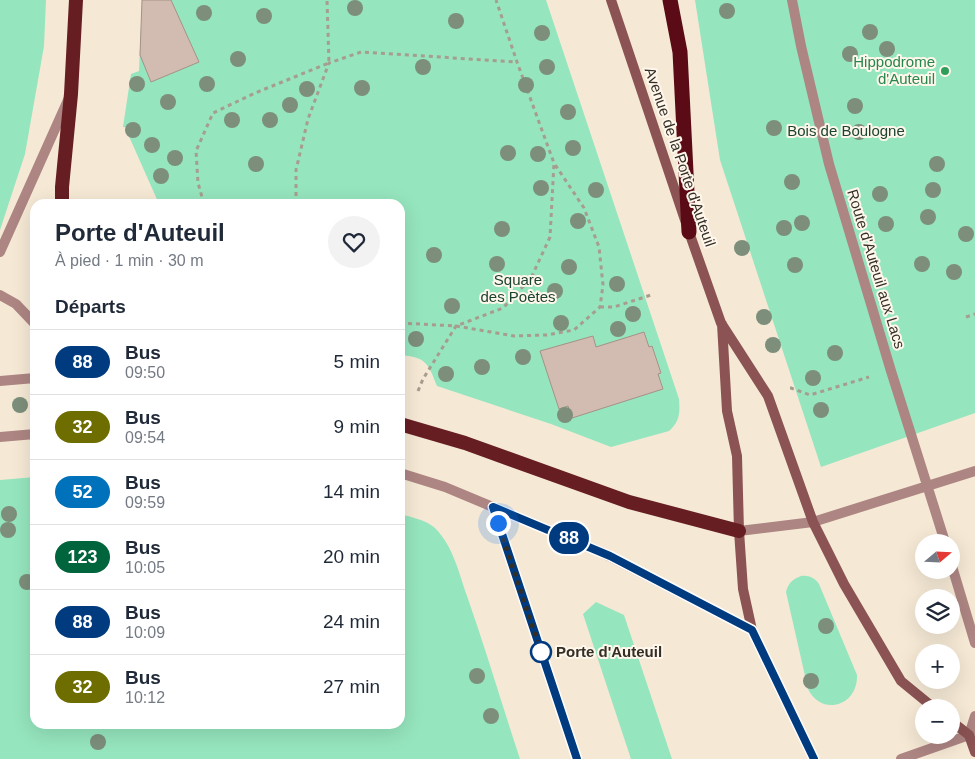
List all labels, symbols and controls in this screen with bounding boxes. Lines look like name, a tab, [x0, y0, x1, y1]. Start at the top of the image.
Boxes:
place label: Hippodrome d'Auteuil	[853, 53, 935, 87]
street label: Avenue de la Porte d'Auteuil	[642, 65, 719, 249]
marker: Hippodrome d'Auteuil	[939, 65, 951, 77]
park label: Bois de Boulogne	[787, 122, 905, 139]
street label: Route d'Auteuil aux Lacs	[844, 187, 909, 350]
button: heart	[328, 216, 380, 268]
text: Porte d'Auteuil	[55, 219, 225, 246]
text: À pied · 1 min · 30 m	[55, 252, 204, 269]
park label: Square des Poètes	[480, 271, 556, 305]
text: Départs	[55, 296, 126, 317]
text: Bus	[125, 342, 161, 363]
text: 5 min	[334, 351, 380, 372]
text: 88	[72, 352, 93, 372]
text: 09:50	[125, 364, 165, 381]
text: Bus	[125, 407, 161, 428]
text: 9 min	[334, 416, 380, 437]
text: 32	[72, 417, 93, 437]
text: 09:54	[125, 429, 165, 446]
text: Bus	[125, 472, 161, 493]
text: 14 min	[323, 481, 380, 502]
text: 52	[72, 482, 93, 502]
text: 09:59	[125, 494, 165, 511]
your location	[486, 511, 511, 536]
line badge: 88	[546, 522, 592, 554]
text: 88	[559, 528, 579, 548]
north arrow	[915, 534, 960, 579]
map controls	[915, 534, 960, 744]
text: Bus	[125, 537, 161, 558]
text: 20 min	[323, 546, 380, 567]
text: 123	[67, 547, 98, 567]
text: 10:05	[125, 559, 165, 576]
button: layers	[915, 589, 960, 634]
text: Bus	[125, 602, 161, 623]
text: 24 min	[323, 611, 380, 632]
text: 88	[72, 612, 93, 632]
text: 10:09	[125, 624, 165, 641]
marker: Porte d'Auteuil	[530, 641, 552, 663]
place label: Porte d'Auteuil	[556, 643, 662, 660]
button: +	[915, 644, 960, 689]
text: Bus	[125, 667, 161, 688]
text: 27 min	[323, 676, 380, 697]
text: 32	[72, 677, 93, 697]
text: 10:12	[125, 689, 165, 706]
button: −	[915, 699, 960, 744]

